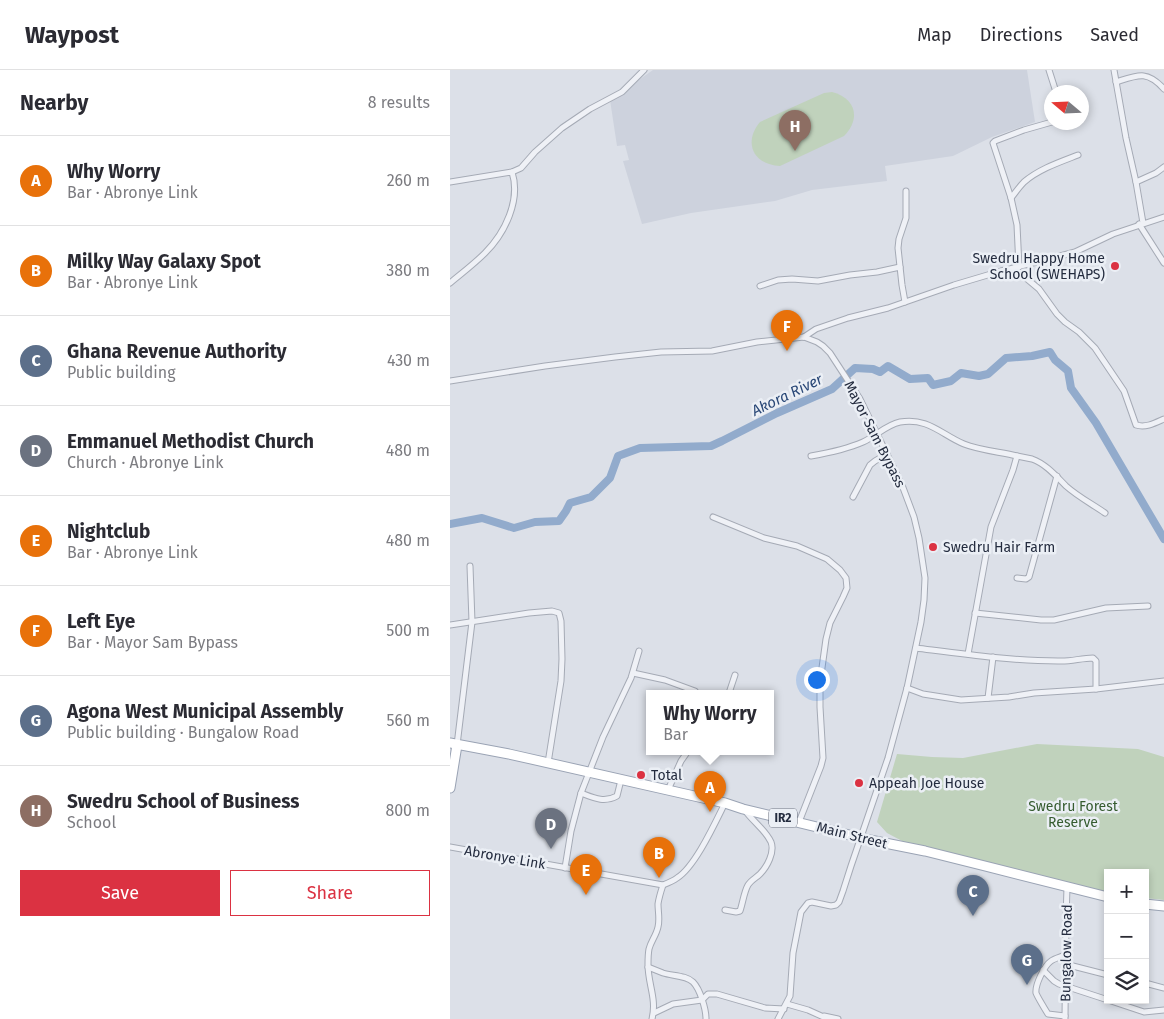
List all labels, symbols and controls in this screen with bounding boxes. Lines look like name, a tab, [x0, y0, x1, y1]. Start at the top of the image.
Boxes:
text: Waypost	[25, 21, 119, 49]
text: Map	[917, 24, 952, 46]
text: Directions	[980, 24, 1062, 46]
text: Saved	[1090, 24, 1139, 46]
north arrow	[1044, 85, 1089, 130]
text: Nearby	[20, 90, 88, 116]
text: 8 results	[368, 93, 430, 112]
pin: H	[779, 110, 811, 151]
text: Why Worry	[67, 160, 160, 183]
text: A	[31, 171, 41, 190]
text: 260 m	[387, 171, 430, 190]
text: Bar · Abronye Link	[67, 183, 198, 202]
text: Milky Way Galaxy Spot	[67, 250, 261, 273]
place label: Swedru Happy Home School (SWEHAPS)	[972, 250, 1105, 283]
marker: Swedru Happy Home School (SWEHAPS)	[1109, 260, 1121, 272]
text: B	[31, 261, 41, 280]
text: 380 m	[386, 261, 430, 280]
text: Bar · Abronye Link	[67, 273, 198, 292]
pin: F	[771, 310, 803, 351]
text: Ghana Revenue Authority	[67, 340, 287, 363]
text: C	[31, 351, 41, 370]
text: 430 m	[387, 351, 430, 370]
text: Public building	[67, 363, 175, 382]
water label: Akora River	[748, 369, 827, 420]
street label: Mayor Sam Bypass	[840, 378, 909, 491]
text: Emmanuel Methodist Church	[67, 430, 314, 453]
text: D	[31, 441, 41, 460]
text: 480 m	[386, 441, 430, 460]
text: Church · Abronye Link	[67, 453, 223, 472]
text: Nightclub	[67, 520, 150, 543]
text: E	[32, 531, 40, 550]
text: 480 m	[386, 531, 430, 550]
place label: Swedru Hair Farm	[943, 539, 1055, 556]
marker: Swedru Hair Farm	[927, 541, 939, 553]
text: Bar · Abronye Link	[67, 543, 198, 562]
text: Left Eye	[67, 610, 135, 633]
text: F	[32, 621, 40, 640]
text: 500 m	[386, 621, 430, 640]
text: Bar · Mayor Sam Bypass	[67, 633, 238, 652]
your location	[804, 667, 830, 693]
popup	[646, 690, 774, 755]
text: Agona West Municipal Assembly	[67, 700, 343, 723]
text: Why Worry	[663, 702, 757, 725]
text: G	[31, 711, 41, 730]
text: 560 m	[387, 711, 430, 730]
text: Public building · Bungalow Road	[67, 723, 299, 742]
text: Bar	[663, 725, 688, 744]
place label: Total	[651, 767, 682, 784]
marker: Total	[635, 769, 647, 781]
pin: A	[694, 771, 726, 812]
place label: Appeah Joe House	[869, 775, 984, 792]
marker: Appeah Joe House	[853, 777, 865, 789]
text: Swedru School of Business	[67, 790, 299, 813]
park label: Swedru Forest Reserve	[1028, 798, 1119, 831]
text: H	[31, 801, 41, 820]
text: 800 m	[385, 801, 430, 820]
pin: D	[535, 808, 567, 849]
road number: IR2	[769, 808, 797, 828]
text: School	[67, 813, 116, 832]
street label: Main Street	[815, 818, 890, 853]
pin: B	[643, 837, 675, 878]
street label: Abronye Link	[463, 842, 548, 873]
pin: E	[570, 854, 602, 895]
map controls	[1104, 869, 1149, 1004]
button: +	[1104, 869, 1149, 914]
button: Save	[20, 870, 220, 916]
button: Share	[230, 870, 430, 916]
pin: C	[957, 875, 989, 916]
street label: Bungalow Road	[1057, 904, 1076, 1002]
button: −	[1104, 914, 1149, 959]
pin: G	[1011, 944, 1043, 985]
button: layers	[1104, 959, 1149, 1004]

